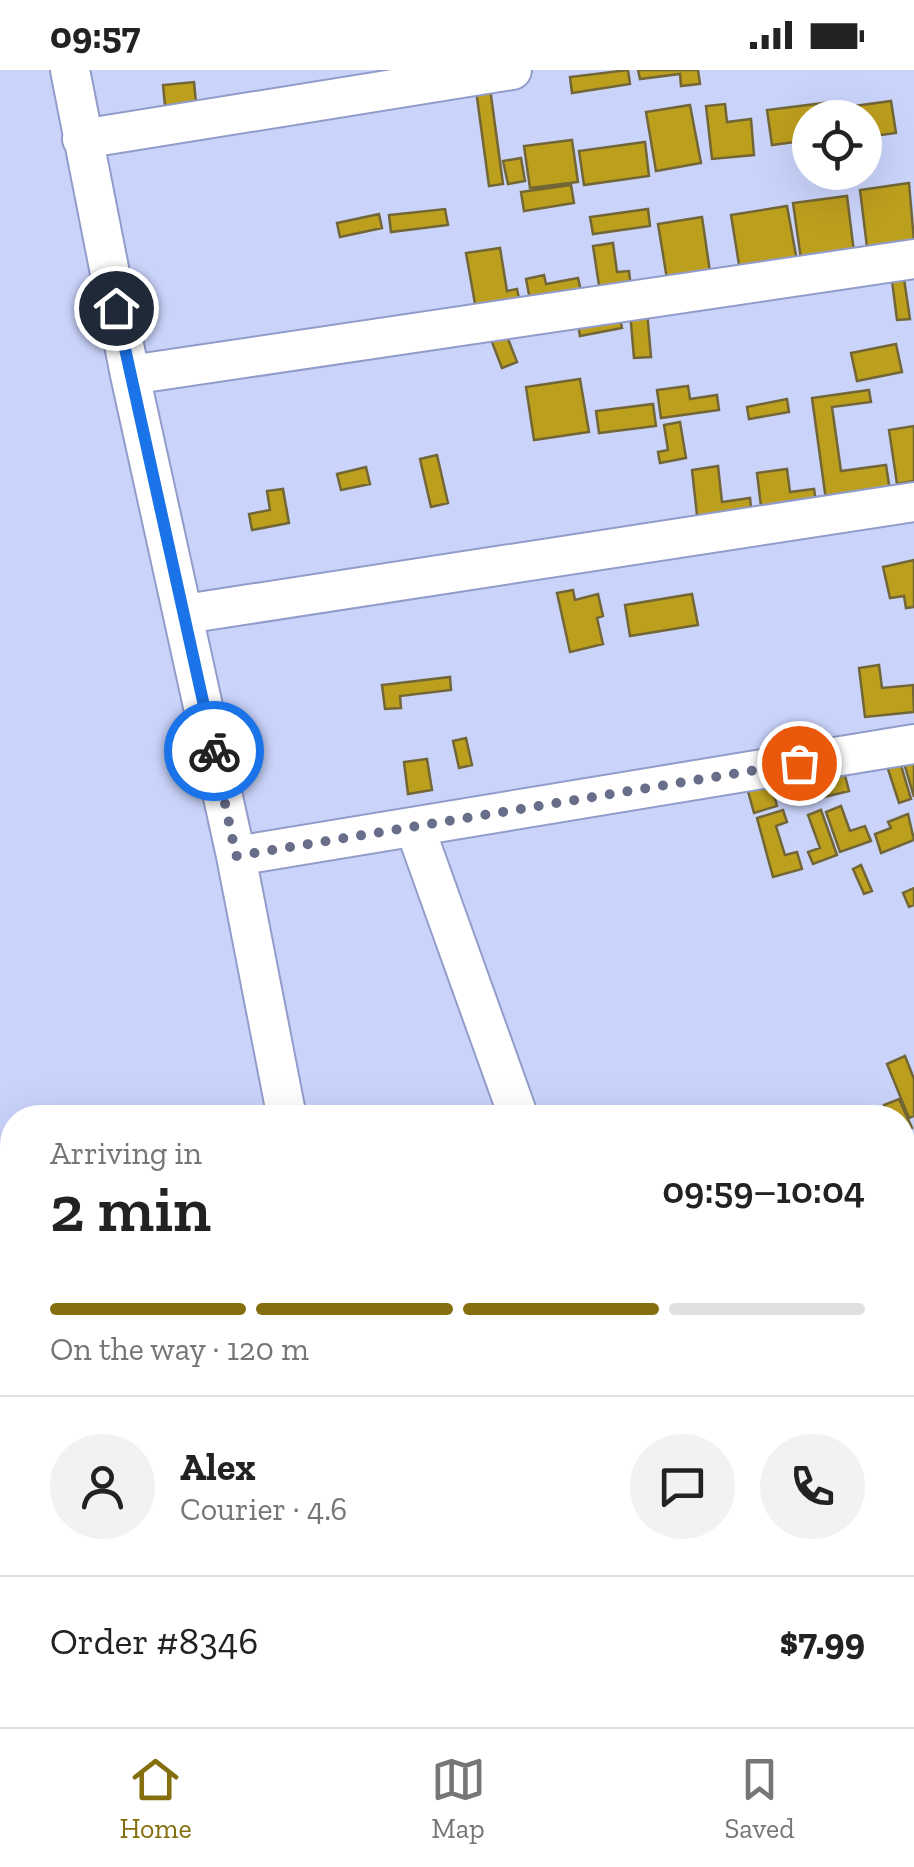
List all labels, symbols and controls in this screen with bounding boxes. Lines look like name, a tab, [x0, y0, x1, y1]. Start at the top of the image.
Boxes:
text: 09:57	[50, 12, 140, 58]
map controls	[792, 100, 882, 190]
button: locate	[792, 100, 882, 190]
pin	[74, 266, 159, 351]
icon: home	[89, 281, 144, 336]
courier	[164, 701, 264, 801]
pin	[757, 721, 842, 806]
icon: bike	[187, 724, 242, 779]
icon: bag	[772, 736, 827, 791]
text: Arriving in	[50, 1134, 202, 1172]
text: 09:59–10:04	[662, 1167, 865, 1213]
text: 2 min	[50, 1170, 211, 1248]
text: On the way · 120 m	[50, 1330, 309, 1368]
button: person	[50, 1434, 155, 1539]
button: chat	[630, 1434, 735, 1539]
button: phone	[760, 1434, 865, 1539]
text: Alex	[180, 1444, 256, 1490]
text: Courier · 4.6	[180, 1490, 347, 1528]
text: Order #8346	[50, 1618, 259, 1664]
text: $7.99	[780, 1618, 865, 1664]
tab: Home	[119, 1752, 192, 1845]
tab: Map	[431, 1752, 486, 1845]
tab: Saved	[724, 1752, 795, 1845]

